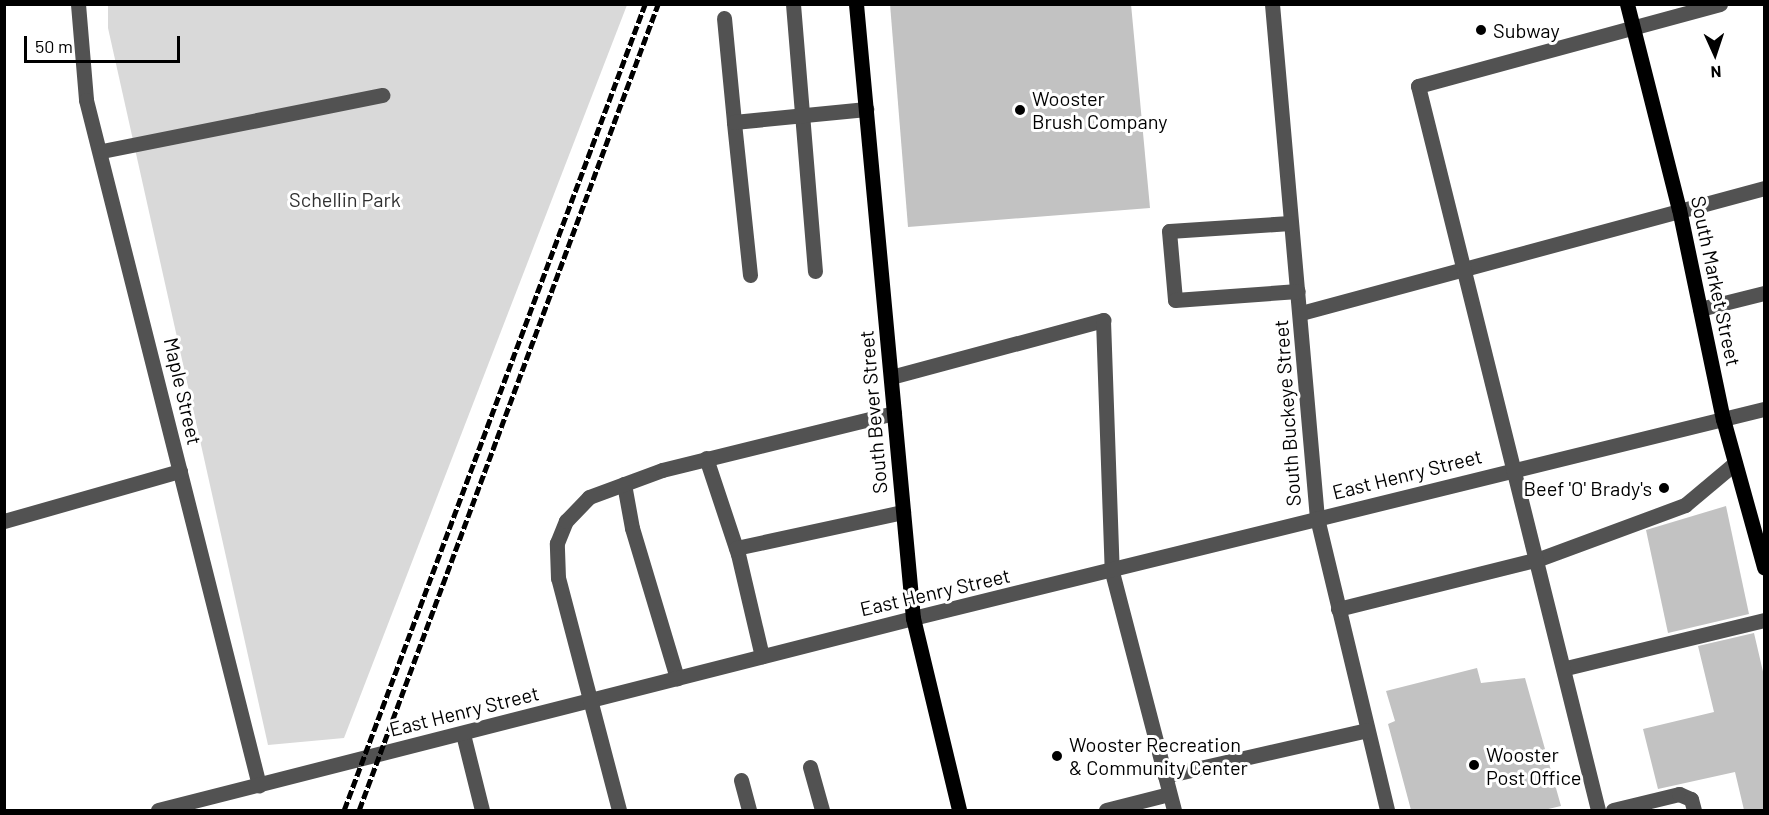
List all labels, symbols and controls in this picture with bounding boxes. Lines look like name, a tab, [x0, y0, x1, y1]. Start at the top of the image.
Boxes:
place label: Subway	[1493, 18, 1560, 42]
marker: Subway	[1474, 23, 1488, 37]
scale bar	[27, 24, 183, 62]
north arrow	[1685, 24, 1745, 84]
text: 50 m	[35, 35, 73, 57]
text: N	[1710, 63, 1722, 82]
place label: Wooster Brush Company	[1032, 86, 1168, 133]
marker: Wooster Brush Company	[1013, 103, 1027, 117]
park label: Schellin Park	[289, 187, 401, 211]
street label: South Market Street	[1686, 194, 1746, 368]
street label: South Buckeye Street	[1269, 319, 1305, 507]
street label: South Bever Street	[854, 329, 892, 495]
street label: Maple Street	[159, 335, 207, 447]
street label: East Henry Street	[1330, 444, 1484, 504]
place label: Beef 'O' Brady's	[1524, 476, 1652, 500]
marker: Beef 'O' Brady's	[1657, 481, 1671, 495]
street label: East Henry Street	[858, 563, 1012, 621]
street label: East Henry Street	[387, 681, 541, 741]
place label: Wooster Recreation & Community Center	[1069, 732, 1248, 779]
place label: Wooster Post Office	[1486, 742, 1581, 789]
marker: Wooster Recreation & Community Center	[1050, 749, 1064, 763]
marker: Wooster Post Office	[1467, 758, 1481, 772]

